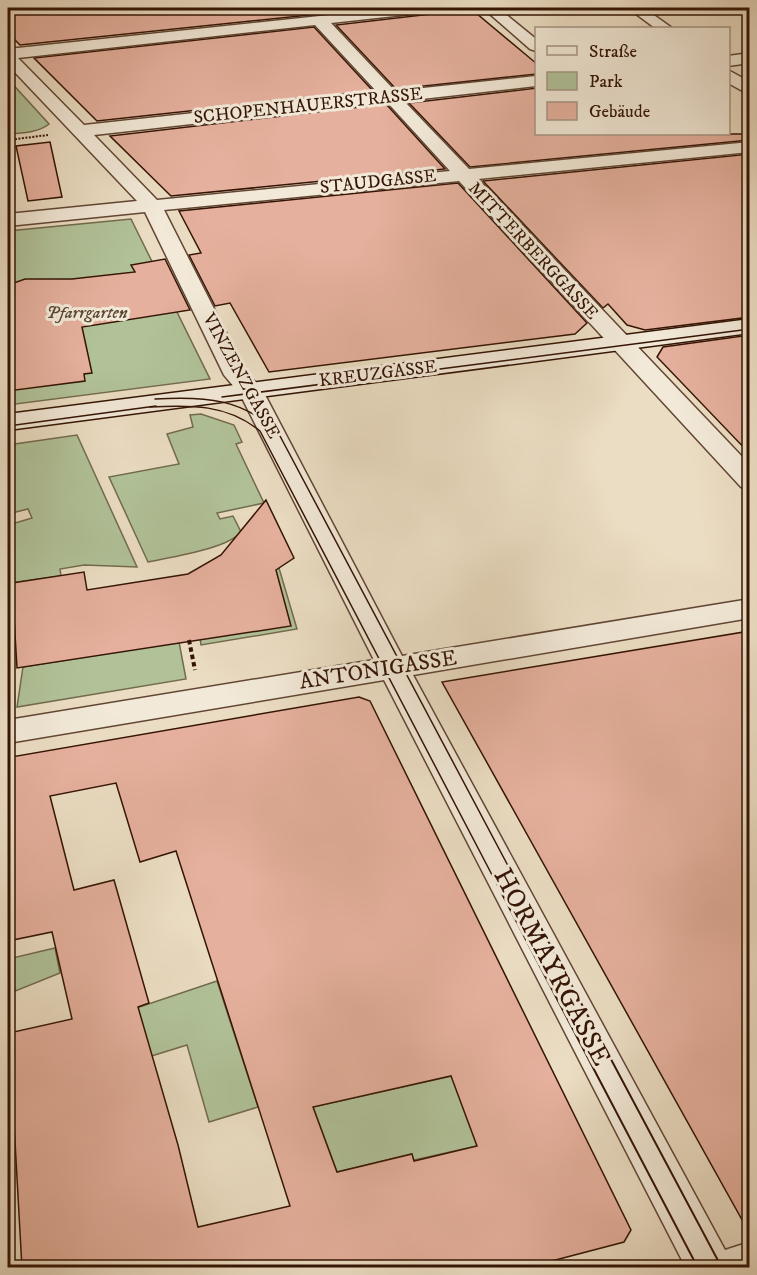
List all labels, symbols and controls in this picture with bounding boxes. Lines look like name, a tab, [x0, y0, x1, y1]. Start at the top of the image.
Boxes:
legend	[535, 27, 730, 135]
text: Straße	[589, 41, 637, 63]
text: Park	[589, 71, 623, 93]
street label: SCHOPENHAUERSTRASSE	[193, 83, 424, 129]
text: Gebäude	[589, 101, 650, 123]
street label: STAUDGASSE	[319, 165, 437, 199]
street label: MITTERBERGGASSE	[463, 178, 603, 325]
park label: Pfarrgarten	[46, 302, 128, 324]
street label: VINZENZGASSE	[197, 309, 285, 443]
street label: KREUZGASSE	[318, 356, 438, 392]
street label: ANTONIGASSE	[297, 644, 459, 696]
street label: HORMAYRGASSE	[486, 862, 618, 1072]

